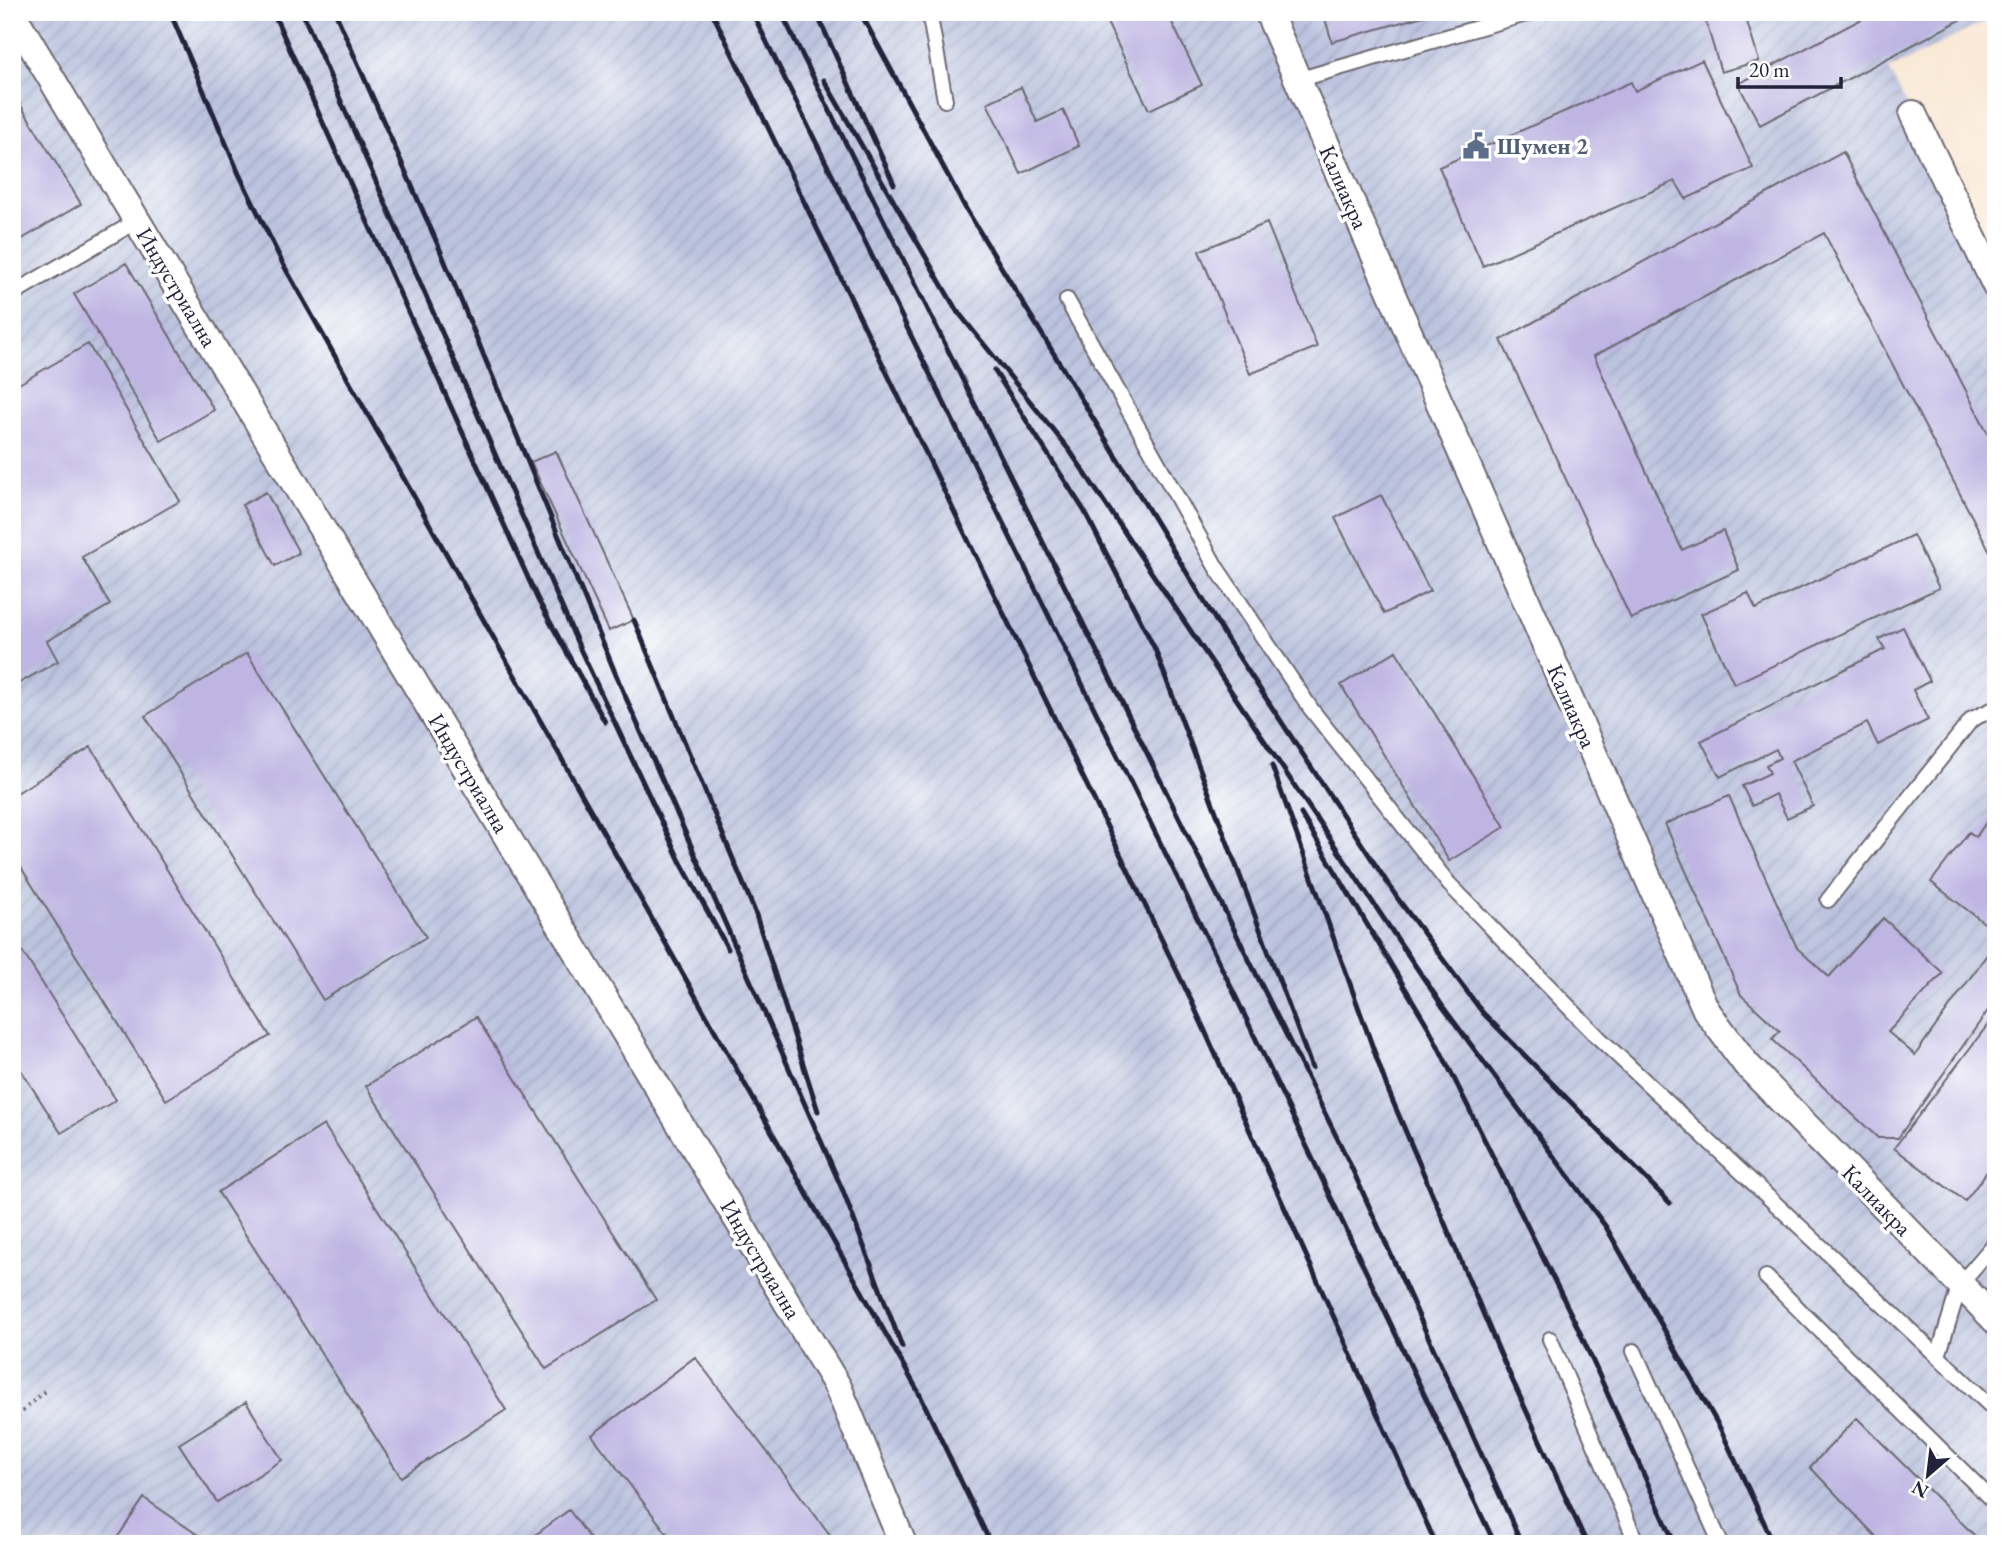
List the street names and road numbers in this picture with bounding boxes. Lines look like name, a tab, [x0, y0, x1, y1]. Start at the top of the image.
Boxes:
street label: Калиакра	[1312, 141, 1376, 234]
street label: Индустриална	[129, 222, 225, 353]
street label: Калиакра	[1540, 660, 1604, 753]
street label: Индустриална	[421, 708, 517, 839]
street label: Калиакра	[1835, 1158, 1919, 1243]
street label: Индустриална	[713, 1194, 809, 1325]

